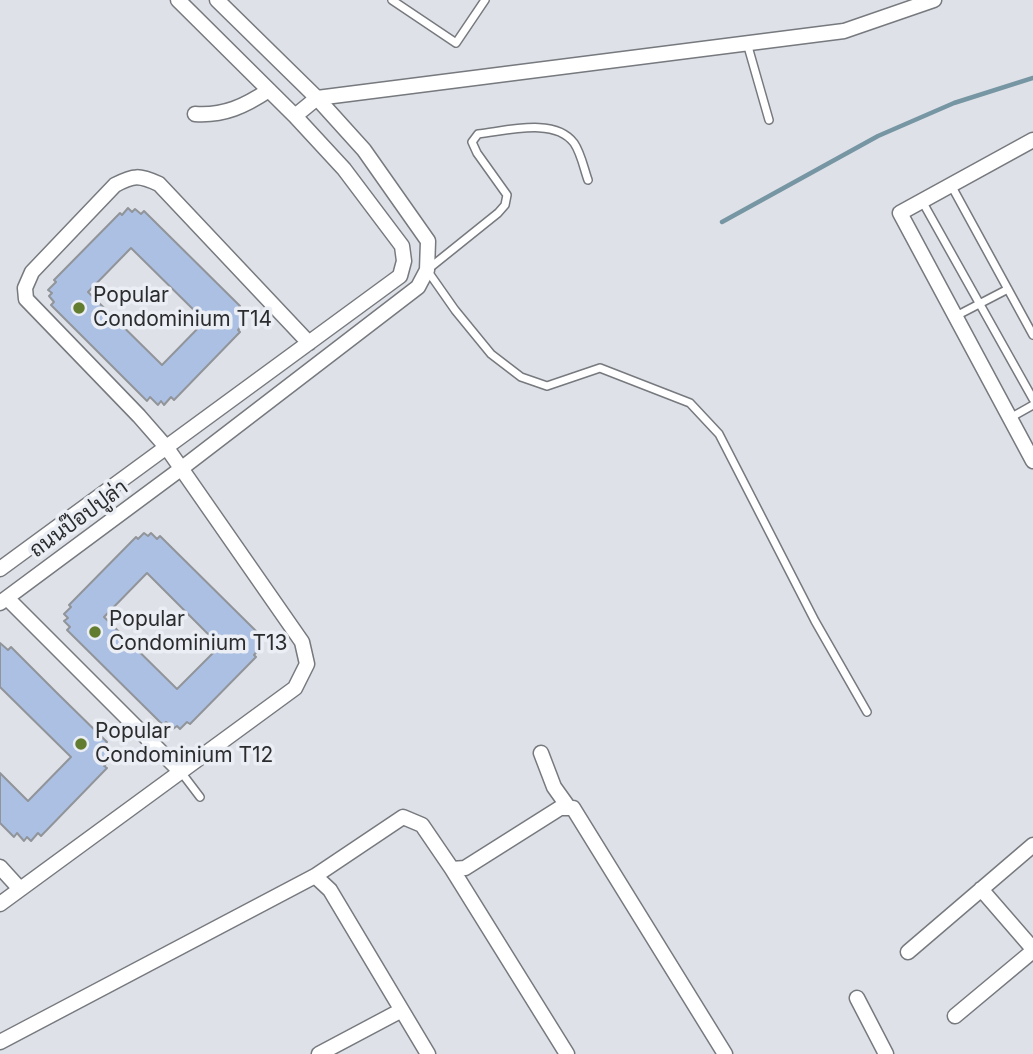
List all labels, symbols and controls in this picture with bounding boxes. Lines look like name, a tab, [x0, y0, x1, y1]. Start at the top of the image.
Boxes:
place label: Popular Condominium T14	[93, 283, 272, 333]
marker: Popular Condominium T14	[71, 300, 87, 316]
street label: ถนนป๊อปปูล่า	[25, 475, 133, 563]
place label: Popular Condominium T13	[109, 607, 288, 657]
marker: Popular Condominium T13	[87, 624, 103, 640]
place label: Popular Condominium T12	[95, 719, 273, 769]
marker: Popular Condominium T12	[73, 736, 89, 752]

